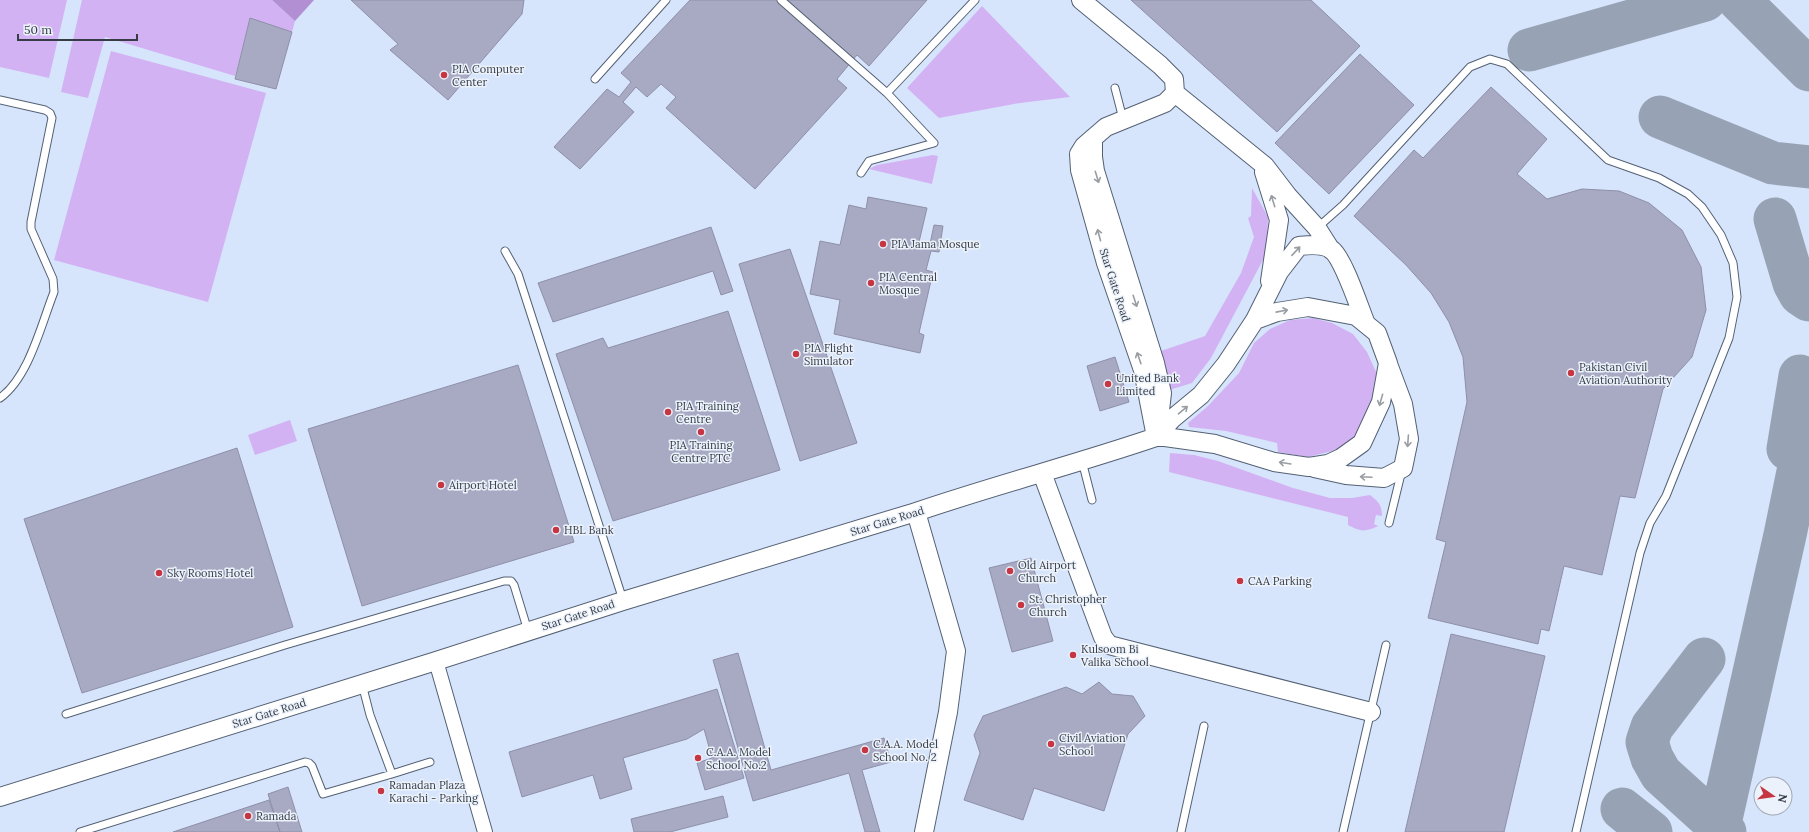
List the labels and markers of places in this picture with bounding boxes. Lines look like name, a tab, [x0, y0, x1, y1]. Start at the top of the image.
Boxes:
place label: PIA Computer Center	[452, 62, 524, 89]
marker: PIA Computer Center	[439, 70, 449, 80]
place label: PIA Jama Mosque	[891, 237, 980, 251]
marker: PIA Jama Mosque	[878, 239, 888, 249]
place label: PIA Central Mosque	[879, 270, 937, 297]
marker: PIA Central Mosque	[866, 278, 876, 288]
place label: PIA Flight Simulator	[804, 341, 854, 368]
marker: PIA Flight Simulator	[791, 349, 801, 359]
place label: Pakistan Civil Aviation Authority	[1578, 360, 1672, 387]
marker: Pakistan Civil Aviation Authority	[1566, 368, 1576, 378]
place label: United Bank Limited	[1116, 371, 1179, 398]
marker: United Bank Limited	[1103, 379, 1113, 389]
place label: PIA Training Centre	[676, 399, 740, 426]
marker: PIA Training Centre	[663, 407, 673, 417]
marker: PIA Training Centre PTC	[696, 427, 706, 437]
place label: PIA Training Centre PTC	[670, 438, 733, 465]
place label: Airport Hotel	[448, 478, 517, 492]
marker: Airport Hotel	[436, 480, 446, 490]
place label: HBL Bank	[564, 523, 614, 537]
marker: HBL Bank	[551, 525, 561, 535]
place label: Old Airport Church	[1018, 558, 1077, 585]
place label: Sky Rooms Hotel	[167, 566, 253, 580]
marker: Old Airport Church	[1005, 566, 1015, 576]
marker: Sky Rooms Hotel	[154, 568, 164, 578]
place label: CAA Parking	[1248, 574, 1312, 588]
marker: CAA Parking	[1235, 576, 1245, 586]
place label: St. Christopher Church	[1029, 592, 1107, 619]
marker: St. Christopher Church	[1016, 600, 1026, 610]
place label: Kulsoom Bi Valika School	[1080, 642, 1149, 669]
marker: Kulsoom Bi Valika School	[1068, 650, 1078, 660]
place label: Civil Aviation School	[1059, 731, 1126, 758]
place label: C.A.A. Model School No. 2	[873, 737, 938, 764]
marker: Civil Aviation School	[1046, 739, 1056, 749]
place label: C.A.A. Model School No.2	[706, 745, 771, 772]
marker: C.A.A. Model School No. 2	[860, 745, 870, 755]
marker: C.A.A. Model School No.2	[693, 753, 703, 763]
place label: Ramadan Plaza Karachi - Parking	[389, 778, 479, 805]
marker: Ramadan Plaza Karachi - Parking	[376, 786, 386, 796]
place label: Ramada	[256, 809, 297, 823]
marker: Ramada	[243, 811, 253, 821]

